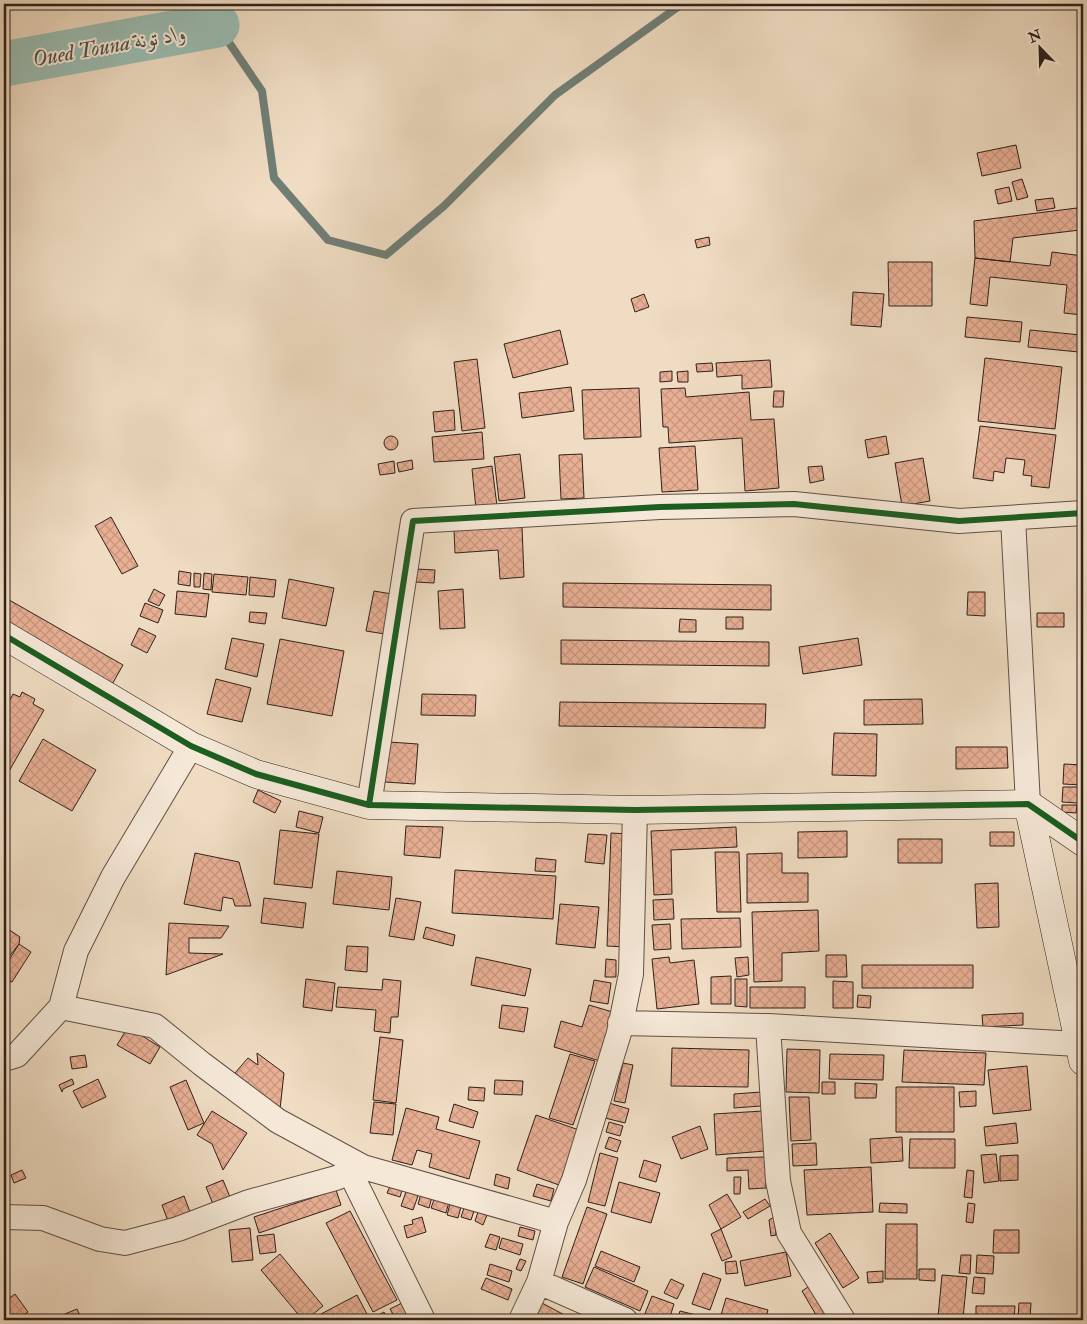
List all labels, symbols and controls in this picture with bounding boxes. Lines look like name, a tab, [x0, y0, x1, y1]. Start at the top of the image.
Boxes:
water label: Oued Touna واد تونة	[30, 19, 188, 73]
north arrow	[1014, 22, 1064, 72]
text: N	[1025, 26, 1045, 47]

